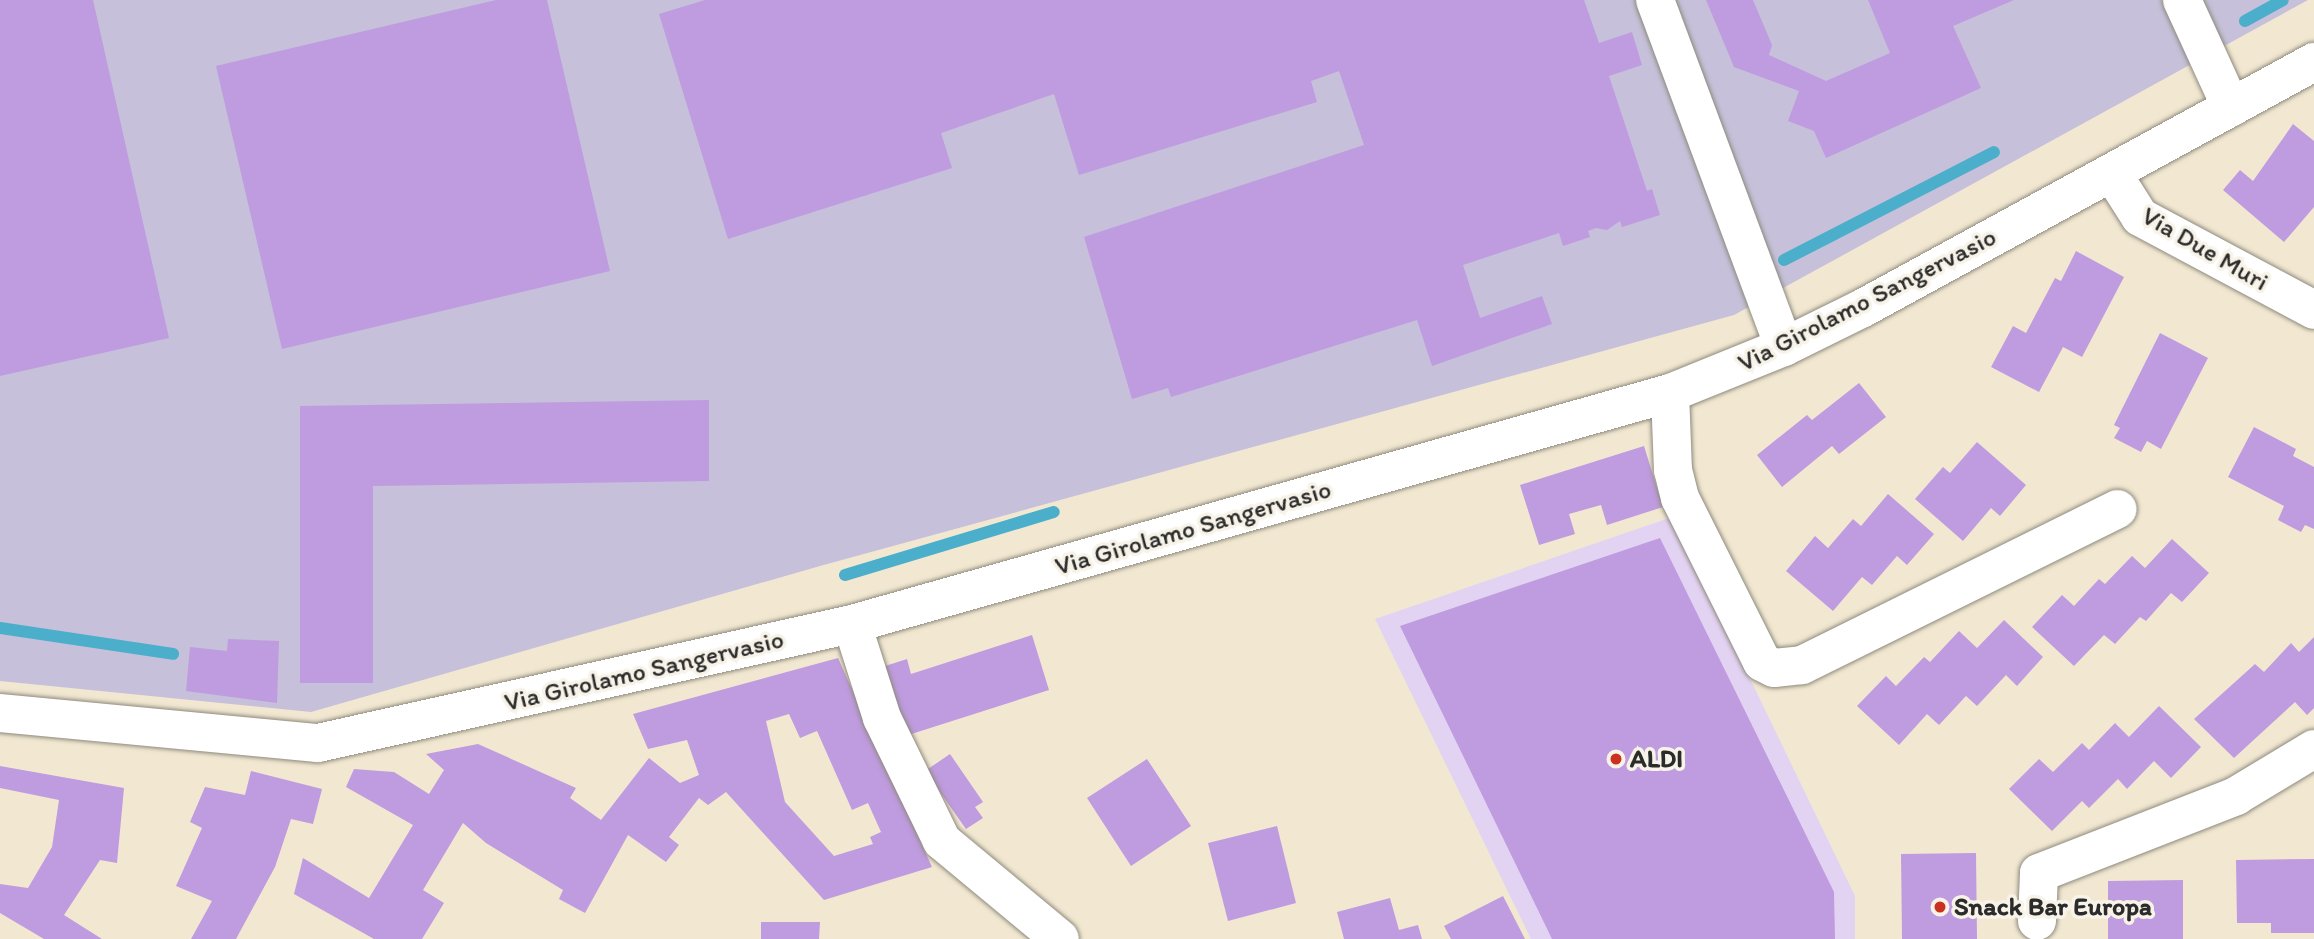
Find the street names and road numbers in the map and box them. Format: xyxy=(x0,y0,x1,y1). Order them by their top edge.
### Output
street label: Via Due Muri xyxy=(2136,200,2274,298)
street label: Via Girolamo Sangervasio xyxy=(1732,221,2002,379)
street label: Via Girolamo Sangervasio xyxy=(1051,474,1335,582)
street label: Via Girolamo Sangervasio xyxy=(501,624,787,718)

